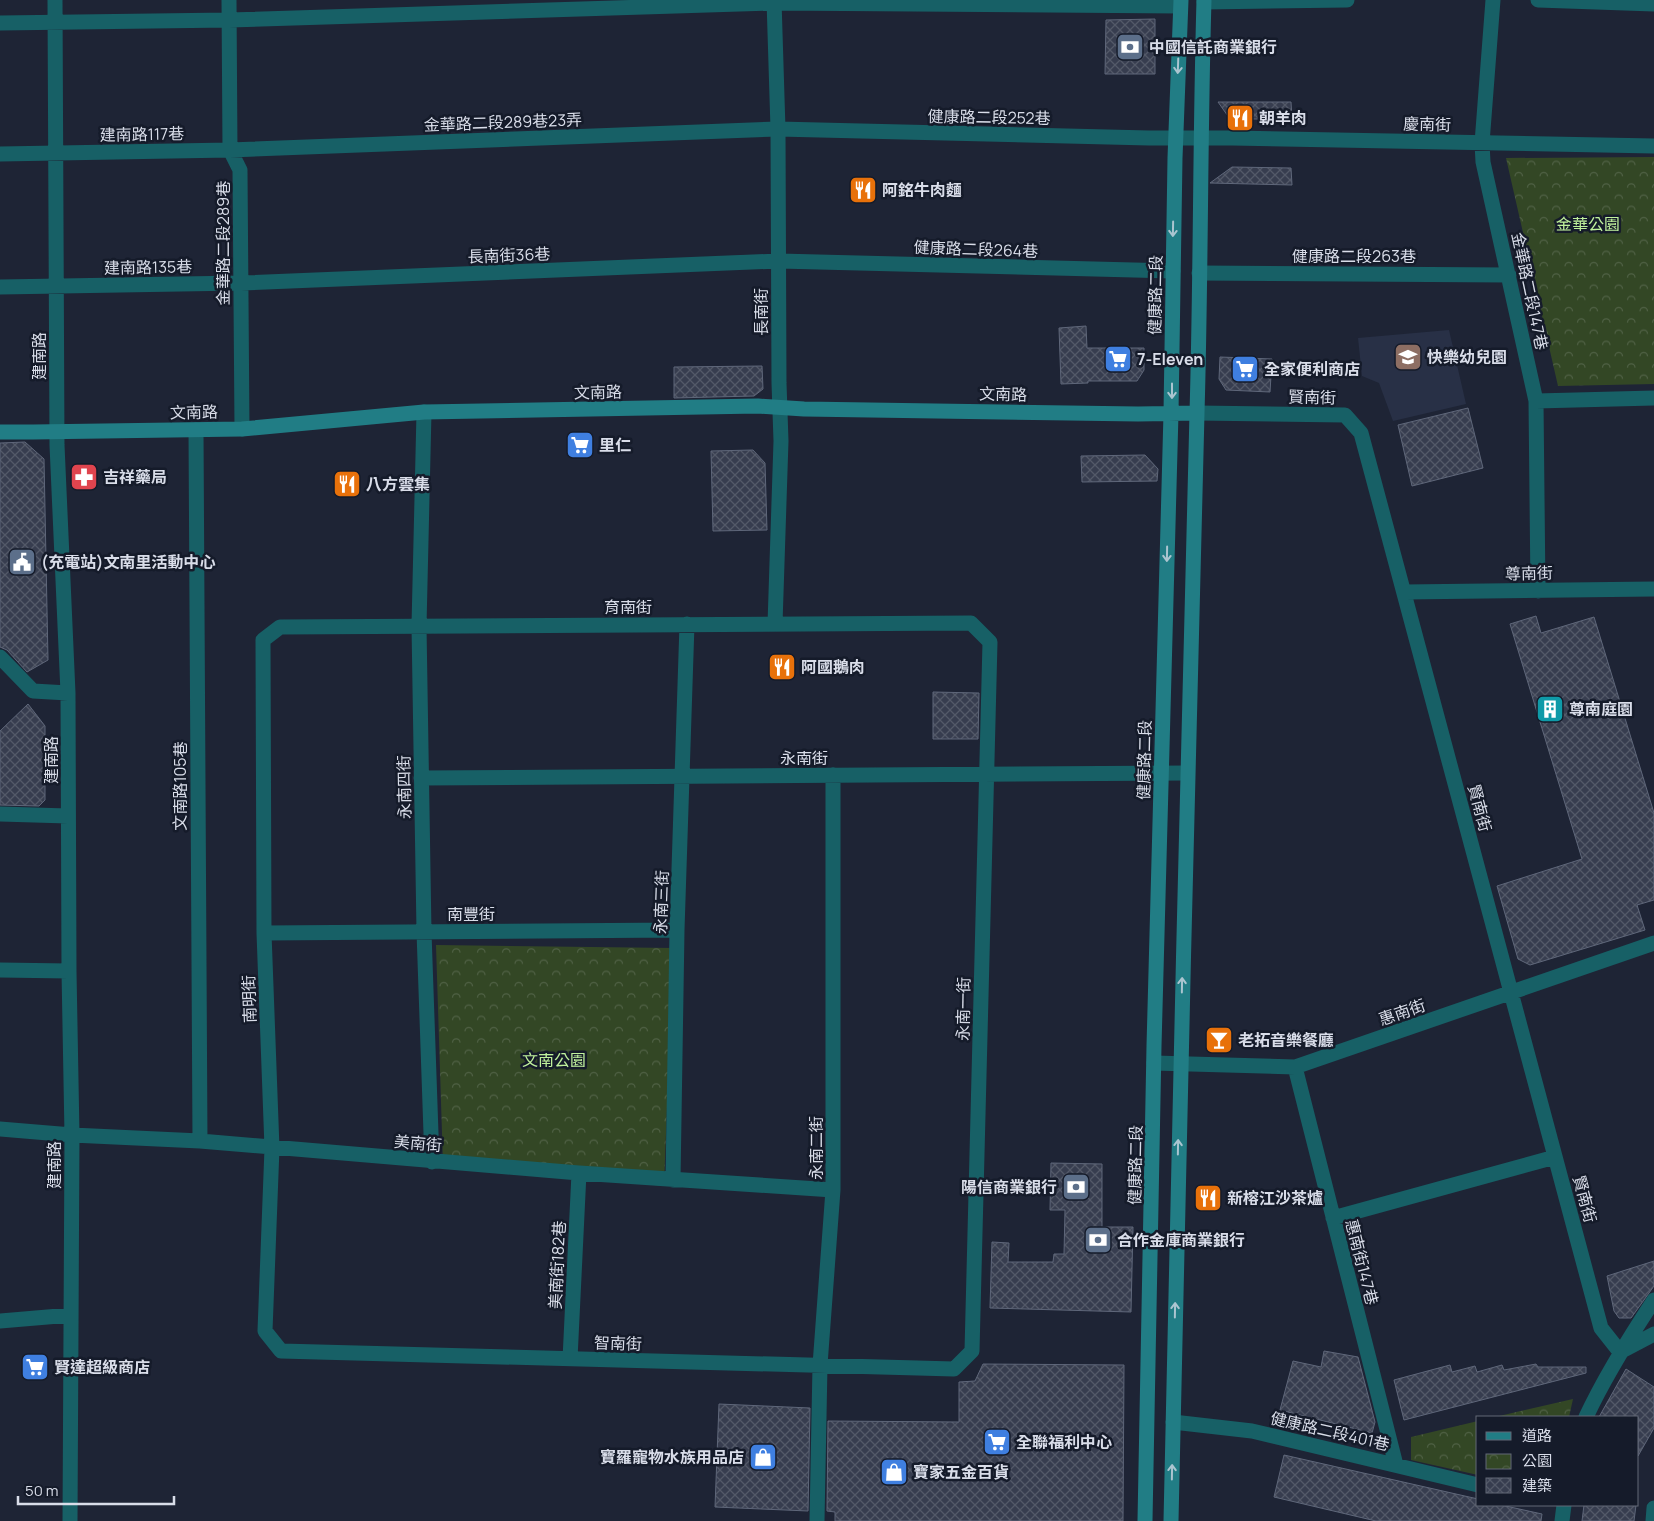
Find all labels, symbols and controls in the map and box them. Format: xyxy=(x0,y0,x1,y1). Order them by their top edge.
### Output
bank icon: 中國信託商業銀行 xyxy=(1115,32,1145,62)
place label: 中國信託商業銀行 xyxy=(1149,36,1277,58)
one-way arrow xyxy=(1174,58,1183,74)
restaurant icon: 朝羊肉 xyxy=(1225,103,1255,133)
street label: 健康路二段252巷 xyxy=(927,105,1051,129)
place label: 朝羊肉 xyxy=(1259,107,1307,129)
street label: 金華路二段289巷23弄 xyxy=(424,108,582,136)
street label: 慶南街 xyxy=(1403,113,1451,135)
street label: 建南路117巷 xyxy=(100,122,184,146)
restaurant icon: 阿銘牛肉麵 xyxy=(848,175,878,205)
place label: 阿銘牛肉麵 xyxy=(882,179,962,201)
street label: 金華路二段289巷 xyxy=(212,181,234,305)
park label: 金華公園 xyxy=(1556,213,1620,235)
one-way arrow xyxy=(1169,220,1178,236)
street label: 金華路二段147巷 xyxy=(1507,230,1553,352)
street label: 健康路二段264巷 xyxy=(913,236,1039,262)
street label: 長南街36巷 xyxy=(467,243,551,267)
street label: 健康路二段263巷 xyxy=(1292,245,1416,267)
street label: 建南路135巷 xyxy=(104,255,192,279)
street label: 健康路二段 xyxy=(1143,255,1167,335)
street label: 長南街 xyxy=(750,288,772,336)
street label: 建南路 xyxy=(28,332,50,380)
school or university icon: 快樂幼兒園 xyxy=(1393,342,1423,372)
supermarket icon: 7-Eleven xyxy=(1103,344,1133,374)
place label: 快樂幼兒園 xyxy=(1427,346,1507,368)
place label: 7-Eleven xyxy=(1137,348,1203,370)
supermarket icon: 全家便利商店 xyxy=(1230,354,1260,384)
place label: 全家便利商店 xyxy=(1264,358,1360,380)
street label: 文南路 xyxy=(574,381,622,403)
street label: 文南路 xyxy=(979,383,1027,405)
one-way arrow xyxy=(1167,383,1176,399)
street label: 賢南街 xyxy=(1288,386,1336,408)
street label: 文南路 xyxy=(170,401,218,423)
supermarket icon: 里仁 xyxy=(565,430,595,460)
place label: 里仁 xyxy=(599,434,631,456)
pharmacy icon: 吉祥藥局 xyxy=(69,462,99,492)
place label: 吉祥藥局 xyxy=(103,466,167,488)
restaurant icon: 八方雲集 xyxy=(332,469,362,499)
place label: 八方雲集 xyxy=(366,473,430,495)
one-way arrow xyxy=(1162,545,1172,561)
public building icon: (充電站)文南里活動中心 xyxy=(7,547,37,577)
place label: (充電站)文南里活動中心 xyxy=(41,551,216,573)
street label: 尊南街 xyxy=(1505,562,1553,584)
street label: 育南街 xyxy=(604,596,652,618)
restaurant icon: 阿國鵝肉 xyxy=(767,652,797,682)
place label: 阿國鵝肉 xyxy=(801,656,865,678)
building icon: 尊南庭園 xyxy=(1535,694,1565,724)
place label: 尊南庭園 xyxy=(1569,698,1633,720)
street label: 健康路二段 xyxy=(1132,720,1156,800)
street label: 建南路 xyxy=(40,736,62,784)
street label: 文南路105巷 xyxy=(169,741,191,831)
street label: 永南街 xyxy=(780,747,828,769)
street label: 永南四街 xyxy=(392,755,416,819)
street label: 賢南街 xyxy=(1463,782,1497,834)
street label: 永南三街 xyxy=(649,870,673,934)
street label: 南豐街 xyxy=(447,903,495,925)
street label: 南明街 xyxy=(237,975,261,1023)
street label: 永南一街 xyxy=(951,977,975,1041)
one-way arrow xyxy=(1177,977,1187,994)
street label: 惠南街 xyxy=(1376,994,1428,1030)
bar icon: 老拓音樂餐廳 xyxy=(1204,1025,1234,1055)
place label: 老拓音樂餐廳 xyxy=(1238,1029,1334,1051)
park label: 文南公園 xyxy=(522,1049,586,1071)
street label: 永南二街 xyxy=(805,1116,827,1180)
street label: 健康路二段 xyxy=(1123,1125,1147,1205)
street label: 美南街 xyxy=(393,1130,443,1156)
one-way arrow xyxy=(1173,1140,1183,1156)
street label: 建南路 xyxy=(43,1141,65,1189)
bank icon: 陽信商業銀行 xyxy=(1061,1172,1091,1202)
street label: 賢南街 xyxy=(1568,1173,1602,1225)
place label: 陽信商業銀行 xyxy=(961,1176,1057,1198)
restaurant icon: 新榕江沙茶爐 xyxy=(1193,1183,1223,1213)
place label: 新榕江沙茶爐 xyxy=(1227,1187,1323,1209)
street label: 惠南街147巷 xyxy=(1341,1217,1383,1307)
street label: 美南街182巷 xyxy=(544,1220,570,1310)
bank icon: 合作金庫商業銀行 xyxy=(1083,1225,1113,1255)
place label: 合作金庫商業銀行 xyxy=(1117,1229,1245,1251)
one-way arrow xyxy=(1170,1302,1180,1318)
street label: 智南街 xyxy=(594,1331,642,1355)
supermarket icon: 賢達超級商店 xyxy=(20,1352,50,1382)
place label: 賢達超級商店 xyxy=(54,1356,150,1378)
street label: 健康路二段401巷 xyxy=(1268,1407,1392,1455)
legend xyxy=(1476,1416,1639,1506)
text: 道路 xyxy=(1522,1425,1552,1446)
supermarket icon: 全聯福利中心 xyxy=(982,1427,1012,1457)
place label: 全聯福利中心 xyxy=(1016,1431,1112,1453)
shop icon: 寶羅寵物水族用品店 xyxy=(748,1442,778,1472)
place label: 寶羅寵物水族用品店 xyxy=(600,1446,744,1468)
text: 公園 xyxy=(1522,1450,1552,1471)
shop icon: 寶家五金百貨 xyxy=(879,1457,909,1487)
place label: 寶家五金百貨 xyxy=(913,1461,1009,1483)
one-way arrow xyxy=(1167,1465,1176,1481)
scale bar xyxy=(18,1474,174,1506)
text: 建築 xyxy=(1522,1475,1552,1496)
text: 50 m xyxy=(25,1480,59,1501)

